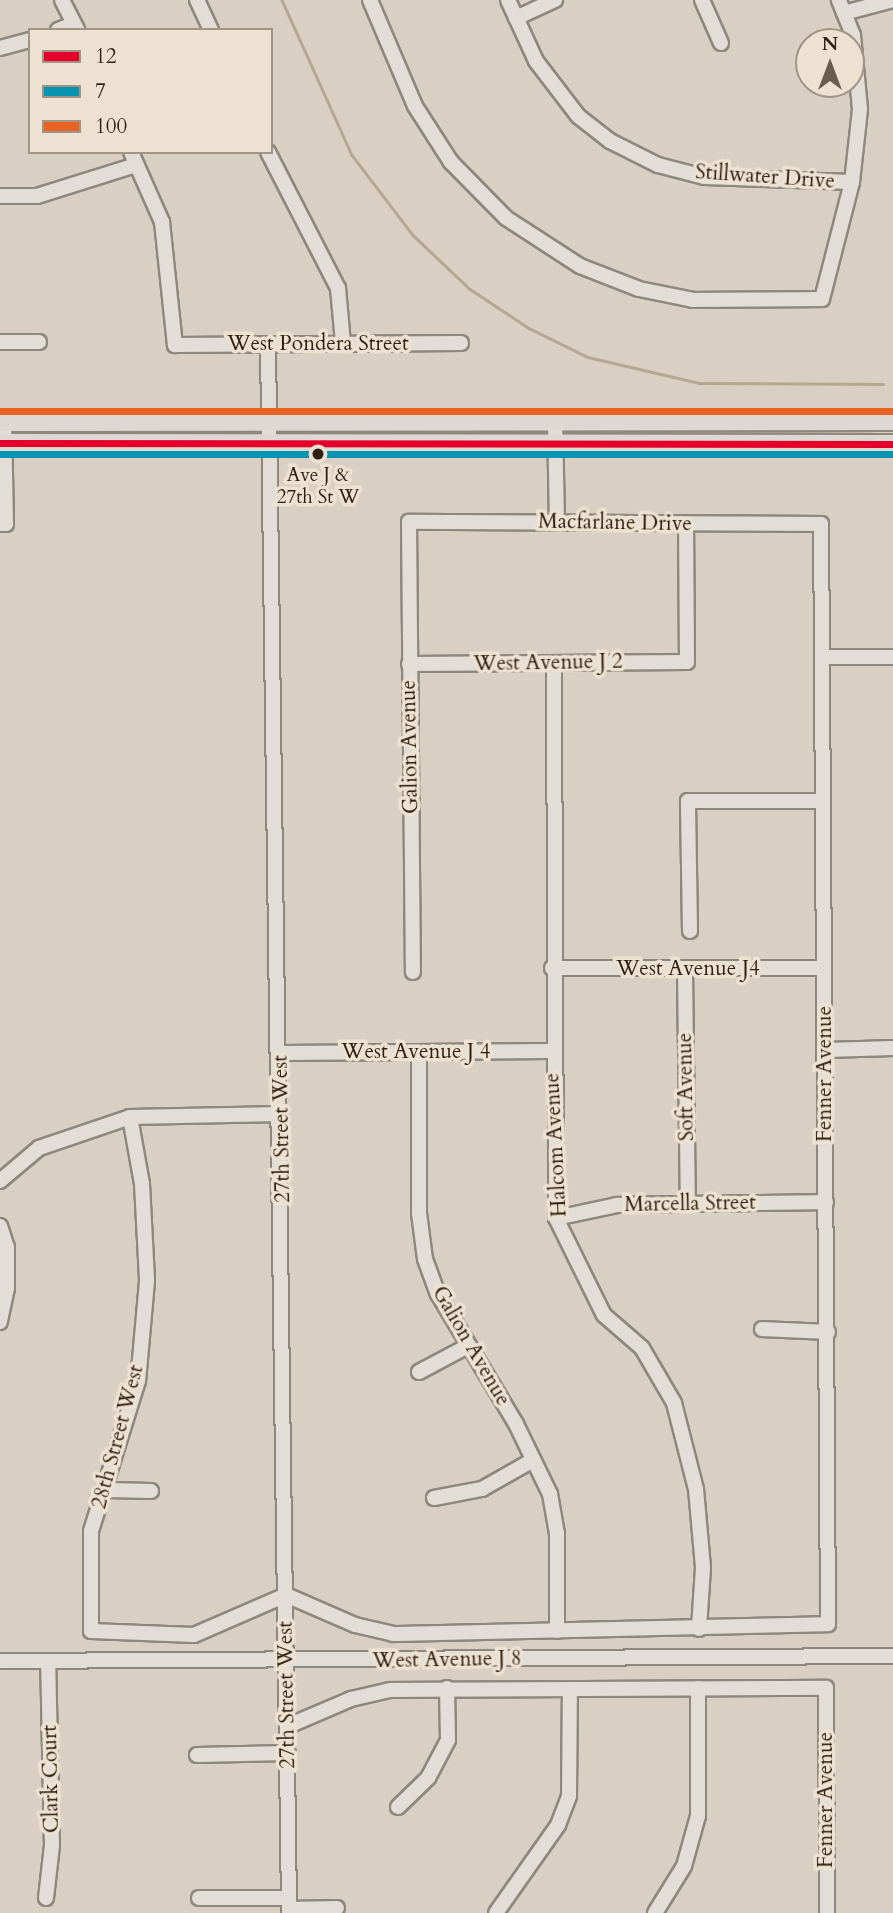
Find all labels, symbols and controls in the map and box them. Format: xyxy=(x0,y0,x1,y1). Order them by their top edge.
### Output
legend xyxy=(28,28,273,154)
north arrow xyxy=(795,28,865,98)
text: N xyxy=(822,31,838,57)
text: 12 xyxy=(95,42,117,71)
text: 7 xyxy=(95,77,106,106)
text: 100 xyxy=(95,112,127,141)
street label: Stillwater Drive xyxy=(694,160,836,194)
street label: West Pondera Street xyxy=(227,331,409,357)
marker: Ave J & 27th St W xyxy=(311,447,325,461)
place label: Ave J & 27th St W xyxy=(277,465,359,509)
street label: Macfarlane Drive xyxy=(538,509,692,537)
street label: West Avenue J 2 xyxy=(473,649,623,677)
street label: Galion Avenue xyxy=(396,680,424,814)
street label: West Avenue J4 xyxy=(616,956,760,982)
street label: Fenner Avenue xyxy=(812,1006,838,1142)
street label: Soft Avenue xyxy=(672,1032,700,1142)
street label: West Avenue J 4 xyxy=(341,1039,491,1065)
street label: 27th Street West xyxy=(268,1055,296,1203)
street label: Halcom Avenue xyxy=(540,1072,572,1218)
street label: Marcella Street xyxy=(624,1190,756,1218)
street label: Galion Avenue xyxy=(427,1282,515,1410)
street label: 28th Street West xyxy=(87,1362,149,1512)
street label: 27th Street West xyxy=(273,1621,301,1769)
street label: West Avenue J 8 xyxy=(372,1646,522,1674)
street label: Clark Court xyxy=(37,1725,65,1833)
street label: Fenner Avenue xyxy=(813,1732,839,1868)

